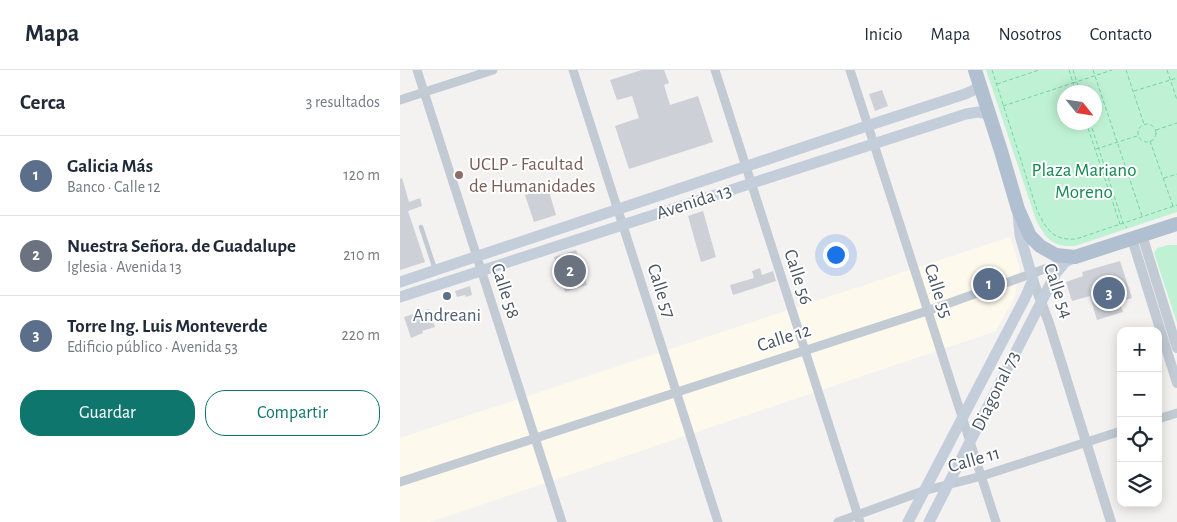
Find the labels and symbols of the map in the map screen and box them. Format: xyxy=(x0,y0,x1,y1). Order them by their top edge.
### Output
north arrow xyxy=(1057,85,1102,130)
place label: UCLP - Facultad de Humanidades xyxy=(469,155,595,196)
park label: Plaza Mariano Moreno xyxy=(1032,161,1136,202)
marker: UCLP - Facultad de Humanidades xyxy=(453,169,465,181)
street label: Avenida 13 xyxy=(654,181,734,223)
your location xyxy=(823,242,849,268)
street label: Calle 56 xyxy=(780,247,816,307)
pin: 2 xyxy=(554,252,586,290)
street label: Calle 58 xyxy=(487,261,523,321)
street label: Calle 54 xyxy=(1040,261,1076,321)
street label: Calle 57 xyxy=(643,262,679,321)
street label: Calle 55 xyxy=(920,262,956,321)
pin: 1 xyxy=(973,265,1005,303)
pin: 3 xyxy=(1093,274,1125,312)
marker: Andreani xyxy=(441,290,453,302)
place label: Andreani xyxy=(413,306,481,325)
street label: Calle 12 xyxy=(755,320,813,356)
street label: Diagonal 73 xyxy=(969,348,1023,434)
street label: Calle 11 xyxy=(946,444,1002,476)

